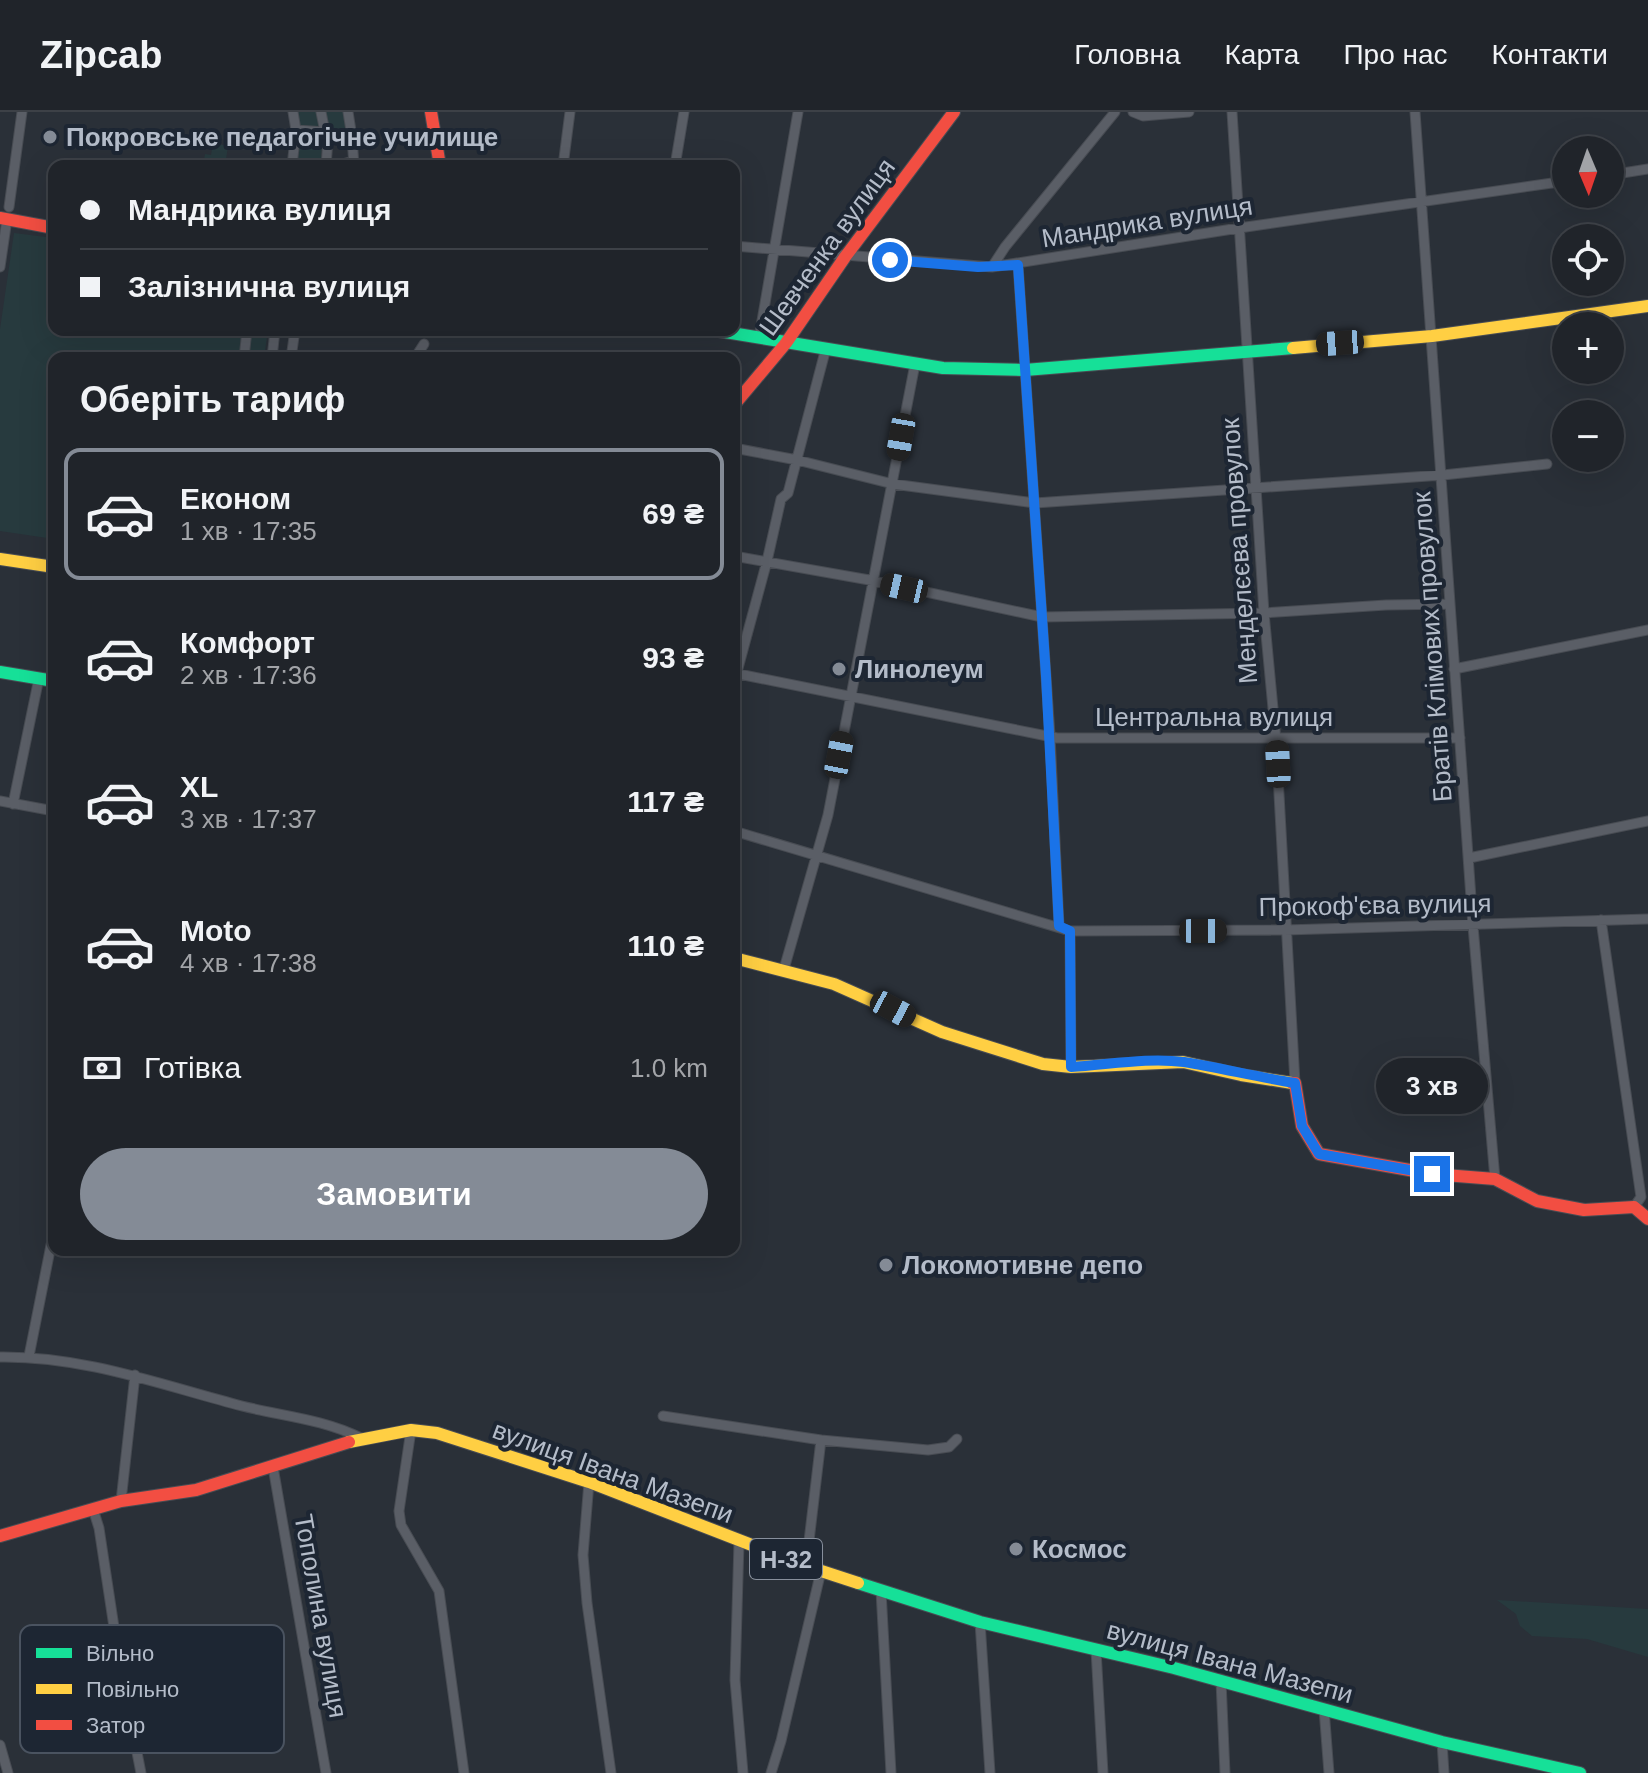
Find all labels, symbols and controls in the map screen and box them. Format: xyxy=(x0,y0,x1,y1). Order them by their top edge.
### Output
text: Zipcab xyxy=(40,34,162,76)
text: Головна xyxy=(1074,39,1181,70)
text: Карта xyxy=(1225,39,1299,70)
text: Про нас xyxy=(1343,39,1448,70)
text: Контакти xyxy=(1492,39,1608,70)
place label: Покровське педагогічне училище xyxy=(66,122,498,152)
marker: Покровське педагогічне училище xyxy=(41,128,59,146)
north arrow xyxy=(1552,136,1624,208)
map controls xyxy=(1552,136,1624,472)
street label: Шевченка вулиця xyxy=(753,153,901,341)
street label: Мандрика вулиця xyxy=(1040,191,1254,253)
text: Мандрика вулиця xyxy=(128,193,391,226)
button: locate xyxy=(1552,224,1624,296)
route start xyxy=(872,242,908,278)
text: Залізнична вулиця xyxy=(128,270,410,303)
button: + xyxy=(1552,312,1624,384)
car xyxy=(1315,329,1365,357)
text: Оберіть тариф xyxy=(80,379,345,420)
button: − xyxy=(1552,400,1624,472)
car xyxy=(885,411,917,463)
street label: Менделєєва провулок xyxy=(1215,416,1263,685)
icon: car xyxy=(84,478,156,550)
text: Економ xyxy=(180,482,291,515)
street label: Братів Клімових провулок xyxy=(1406,490,1458,803)
text: 69 ₴ xyxy=(642,497,704,530)
text: 1 хв · 17:35 xyxy=(180,516,317,546)
car xyxy=(878,571,930,605)
icon: car xyxy=(84,622,156,694)
text: Комфорт xyxy=(180,626,315,659)
text: 93 ₴ xyxy=(642,641,704,674)
place label: Линолеум xyxy=(855,654,984,684)
text: 2 хв · 17:36 xyxy=(180,660,317,690)
marker: Линолеум xyxy=(830,660,848,678)
street label: Центральна вулиця xyxy=(1095,702,1333,732)
car xyxy=(823,729,855,781)
car xyxy=(1265,739,1291,789)
icon: car xyxy=(84,766,156,838)
text: XL xyxy=(180,770,218,803)
text: 117 ₴ xyxy=(627,785,704,818)
text: 3 хв · 17:37 xyxy=(180,804,317,834)
street label: Прокоф'єва вулиця xyxy=(1258,888,1492,922)
icon: car xyxy=(84,910,156,982)
text: Moto xyxy=(180,914,252,947)
car xyxy=(1179,919,1227,943)
text: 110 ₴ xyxy=(627,929,704,962)
text: 4 хв · 17:38 xyxy=(180,948,317,978)
car xyxy=(866,987,920,1031)
icon: cash xyxy=(80,1046,124,1090)
text: Готівка xyxy=(144,1051,241,1084)
text: 1.0 km xyxy=(630,1053,708,1083)
callout: 3 хв xyxy=(1376,1058,1488,1114)
text: 3 хв xyxy=(1406,1071,1458,1101)
button: Замовити xyxy=(80,1148,708,1240)
route end xyxy=(1414,1156,1450,1192)
place label: Локомотивне депо xyxy=(902,1250,1143,1280)
marker: Локомотивне депо xyxy=(877,1256,895,1274)
street label: вулиця Івана Мазепи xyxy=(489,1415,737,1529)
street label: Тополина вулиця xyxy=(288,1512,354,1720)
place label: Космос xyxy=(1032,1534,1127,1564)
road number: Н-32 xyxy=(750,1539,822,1579)
marker: Космос xyxy=(1007,1540,1025,1558)
street label: вулиця Івана Мазепи xyxy=(1104,1615,1356,1709)
legend xyxy=(20,1625,284,1753)
text: Вільно xyxy=(86,1641,154,1666)
text: Повільно xyxy=(86,1677,179,1702)
text: Затор xyxy=(86,1713,145,1738)

